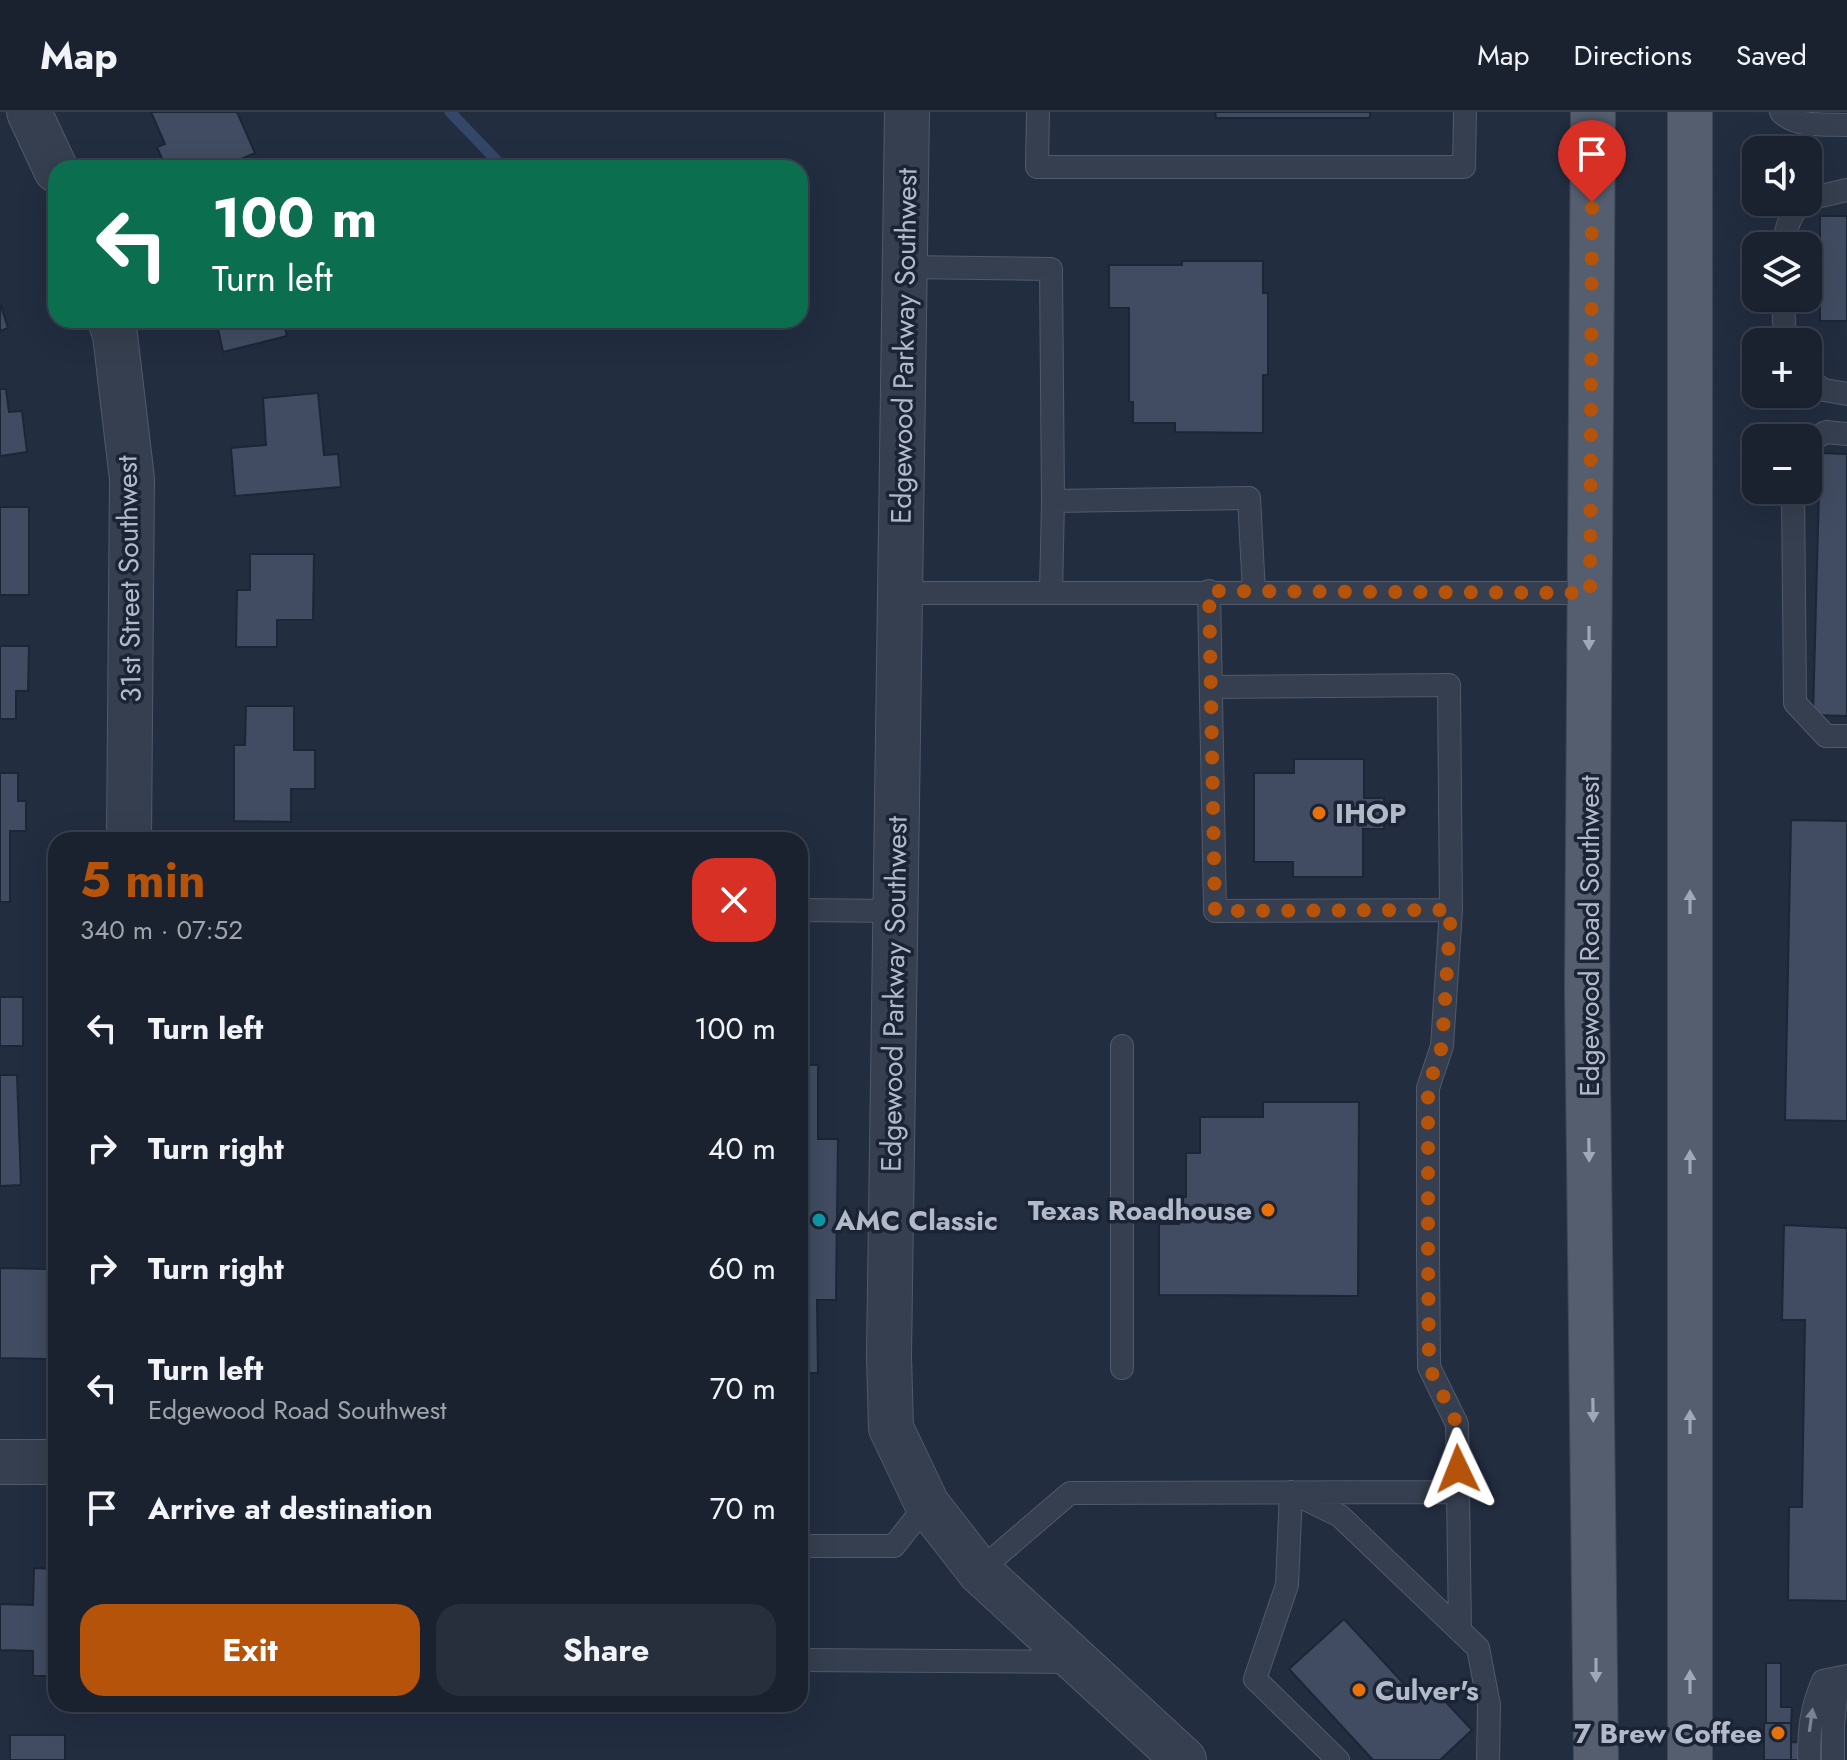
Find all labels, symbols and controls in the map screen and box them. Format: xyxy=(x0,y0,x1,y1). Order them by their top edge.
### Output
text: Map xyxy=(40,28,118,83)
text: Map xyxy=(1477,35,1529,76)
text: Directions xyxy=(1573,35,1692,76)
text: Saved xyxy=(1736,35,1807,76)
pin xyxy=(1558,120,1626,202)
icon: arrive xyxy=(1570,132,1614,176)
map controls xyxy=(1742,136,1822,504)
button: sound xyxy=(1742,136,1822,216)
street label: Edgewood Parkway Southwest xyxy=(880,167,928,524)
text: 100 m xyxy=(212,177,377,258)
icon: left xyxy=(80,192,184,296)
button: layers xyxy=(1742,232,1822,312)
text: Turn left xyxy=(212,252,333,304)
button: + xyxy=(1742,328,1822,408)
button: − xyxy=(1742,424,1822,504)
street label: 31st Street Southwest xyxy=(106,455,152,703)
one-way arrow xyxy=(1583,626,1595,651)
street label: Edgewood Road Southwest xyxy=(1569,775,1610,1097)
place label: IHOP xyxy=(1335,793,1406,834)
marker: IHOP xyxy=(1310,804,1328,822)
street label: Edgewood Parkway Southwest xyxy=(870,815,918,1172)
text: 5 min xyxy=(80,846,206,915)
button: close xyxy=(692,858,776,942)
one-way arrow xyxy=(1684,889,1696,914)
text: 340 m · 07:52 xyxy=(80,911,243,949)
icon: left xyxy=(80,1006,124,1050)
text: Turn left xyxy=(148,1007,263,1050)
text: 100 m xyxy=(694,1007,776,1050)
icon: right xyxy=(80,1126,124,1170)
text: Turn right xyxy=(148,1127,284,1170)
text: 40 m xyxy=(708,1127,776,1170)
one-way arrow xyxy=(1583,1138,1595,1163)
one-way arrow xyxy=(1684,1149,1696,1174)
place label: Texas Roadhouse xyxy=(1028,1190,1252,1231)
place label: AMC Classic xyxy=(834,1200,998,1241)
marker: Texas Roadhouse xyxy=(1259,1201,1277,1219)
marker: AMC Classic xyxy=(810,1211,828,1229)
icon: right xyxy=(80,1246,124,1290)
text: Turn right xyxy=(148,1247,284,1290)
text: 60 m xyxy=(708,1247,776,1290)
text: Turn left xyxy=(148,1348,263,1391)
icon: left xyxy=(80,1366,124,1410)
text: 70 m xyxy=(710,1367,776,1410)
text: Edgewood Road Southwest xyxy=(148,1391,446,1429)
one-way arrow xyxy=(1587,1398,1600,1423)
one-way arrow xyxy=(1684,1409,1696,1434)
position arrow xyxy=(1416,1427,1500,1511)
icon: arrive xyxy=(80,1486,124,1530)
text: Arrive at destination xyxy=(148,1487,433,1530)
text: 70 m xyxy=(710,1487,776,1530)
button: Exit xyxy=(80,1604,420,1696)
button: Share xyxy=(436,1604,776,1696)
one-way arrow xyxy=(1590,1658,1602,1683)
one-way arrow xyxy=(1684,1669,1696,1694)
place label: Culver's xyxy=(1375,1670,1479,1711)
marker: Culver's xyxy=(1350,1681,1368,1699)
one-way arrow xyxy=(1805,1707,1818,1732)
place label: 7 Brew Coffee xyxy=(1574,1713,1762,1754)
marker: 7 Brew Coffee xyxy=(1769,1724,1787,1742)

